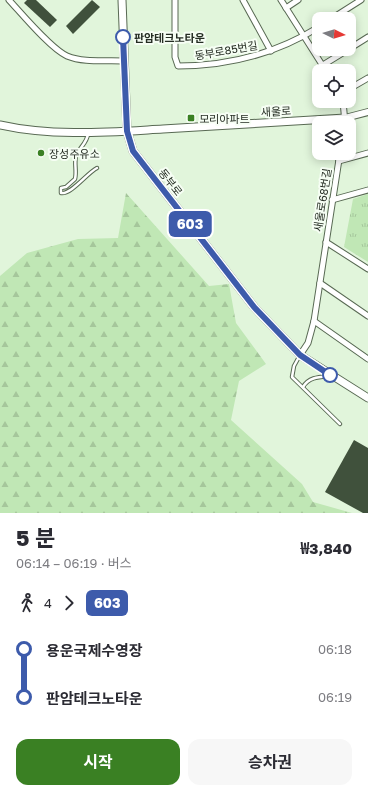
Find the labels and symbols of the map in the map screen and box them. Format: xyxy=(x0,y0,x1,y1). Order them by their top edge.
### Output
north arrow xyxy=(312,12,356,56)
marker: 판암테크노타운 xyxy=(115,29,131,45)
place label: 판암테크노타운 xyxy=(134,31,205,44)
street label: 동부로85번길 xyxy=(194,38,258,62)
street label: 새울로 xyxy=(260,104,292,118)
place label: 모리아파트 xyxy=(199,112,250,125)
marker: 모리아파트 xyxy=(186,113,196,123)
place label: 장성주유소 xyxy=(49,147,100,160)
marker: 장성주유소 xyxy=(36,148,46,158)
street label: 동부로 xyxy=(157,166,185,198)
street label: 새울로68번길 xyxy=(311,167,333,233)
line badge: 603 xyxy=(167,211,213,237)
unlabelled marker xyxy=(322,367,338,383)

